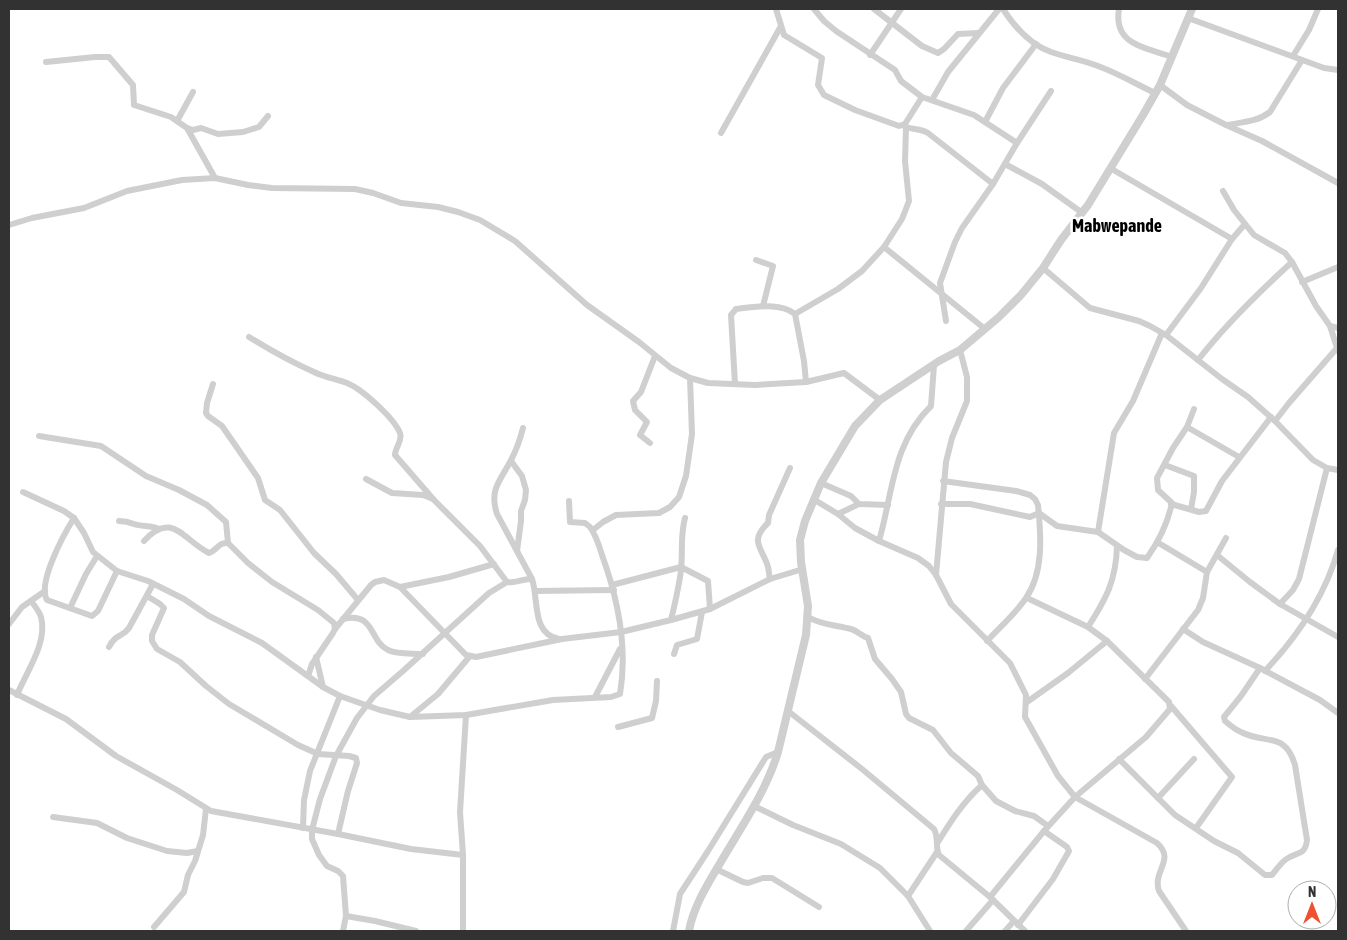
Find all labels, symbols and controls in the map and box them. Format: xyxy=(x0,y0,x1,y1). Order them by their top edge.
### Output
district label: Mabwepande xyxy=(1072,215,1162,236)
north arrow xyxy=(1287,880,1337,930)
text: N xyxy=(1308,884,1316,900)

